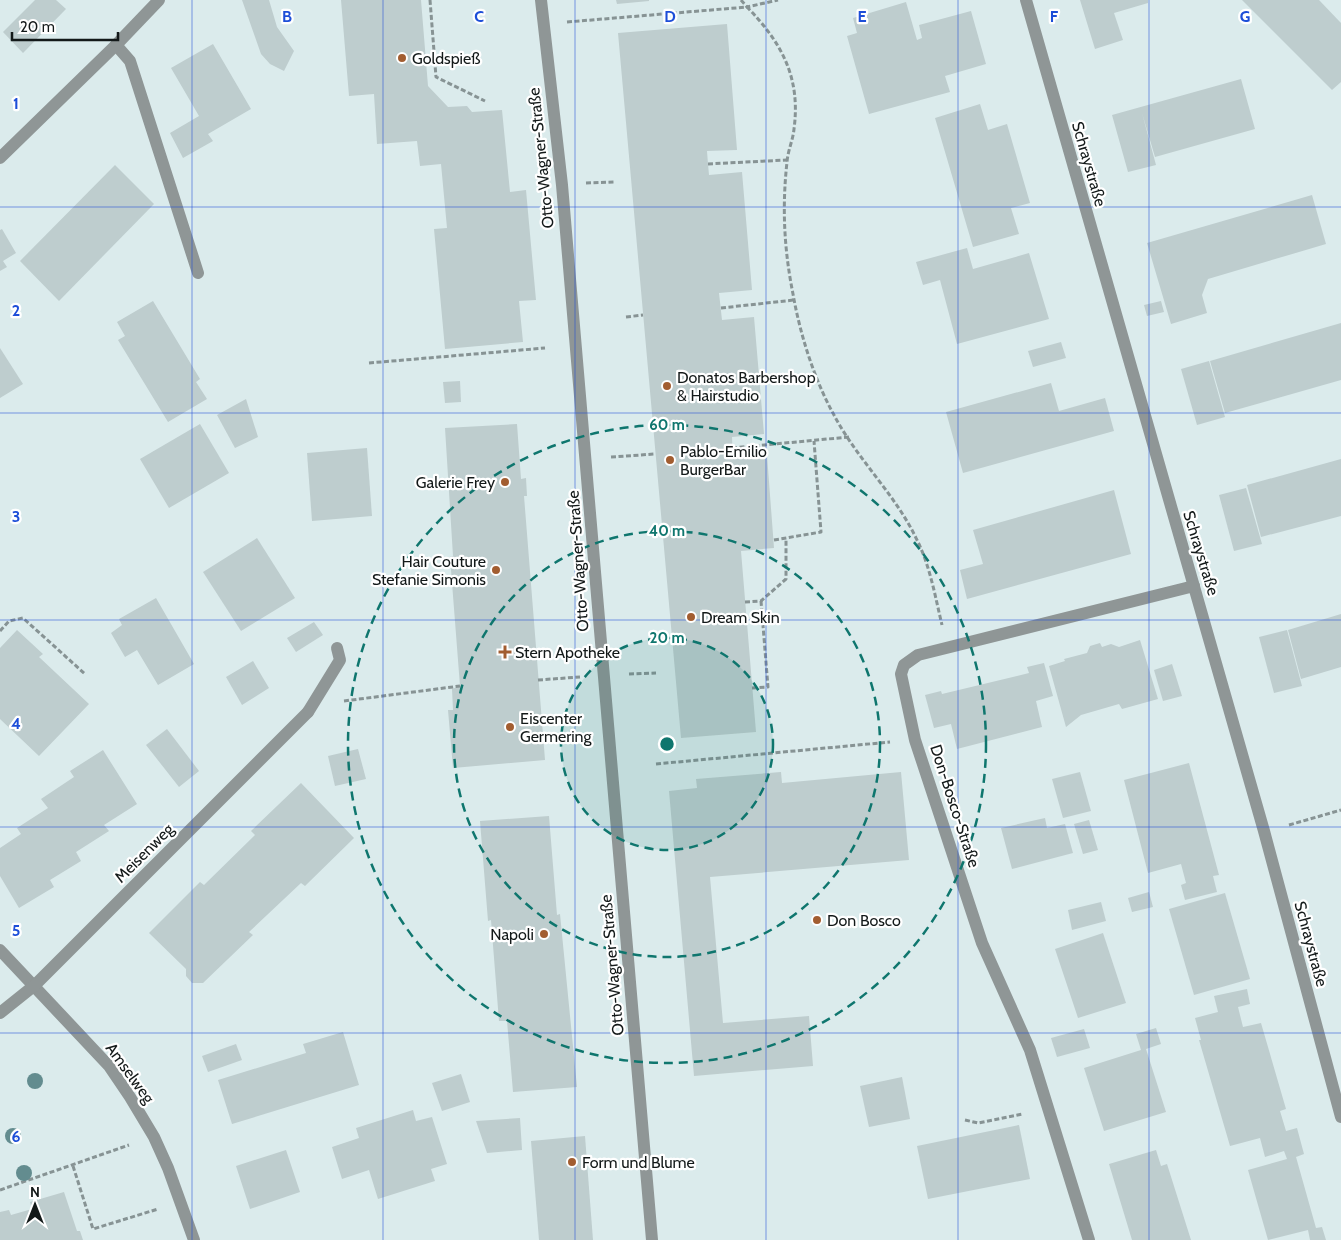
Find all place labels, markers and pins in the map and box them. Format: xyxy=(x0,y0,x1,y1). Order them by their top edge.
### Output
place label: Goldspieß xyxy=(412,49,480,68)
marker: Goldspieß xyxy=(396,52,408,64)
place label: Donatos Barbershop & Hairstudio xyxy=(677,368,816,405)
marker: Donatos Barbershop & Hairstudio xyxy=(661,380,673,392)
place label: Pablo-Emilio BurgerBar xyxy=(680,442,767,479)
marker: Pablo-Emilio BurgerBar xyxy=(664,454,676,466)
place label: Galerie Frey xyxy=(416,473,495,492)
marker: Galerie Frey xyxy=(499,476,511,488)
place label: Hair Couture Stefanie Simonis xyxy=(372,552,486,589)
marker: Hair Couture Stefanie Simonis xyxy=(490,564,502,576)
place label: Dream Skin xyxy=(701,608,780,627)
marker: Dream Skin xyxy=(685,611,697,623)
place label: Stern Apotheke xyxy=(515,643,620,662)
marker: Stern Apotheke xyxy=(499,646,511,658)
place label: Eiscenter Germering xyxy=(520,709,593,746)
marker: Eiscenter Germering xyxy=(504,721,516,733)
centre of rings xyxy=(658,735,676,753)
place label: Don Bosco xyxy=(827,911,901,930)
marker: Don Bosco xyxy=(811,914,823,926)
place label: Napoli xyxy=(490,925,534,944)
marker: Napoli xyxy=(538,928,550,940)
place label: Form und Blume xyxy=(582,1153,695,1172)
marker: Form und Blume xyxy=(566,1156,578,1168)

